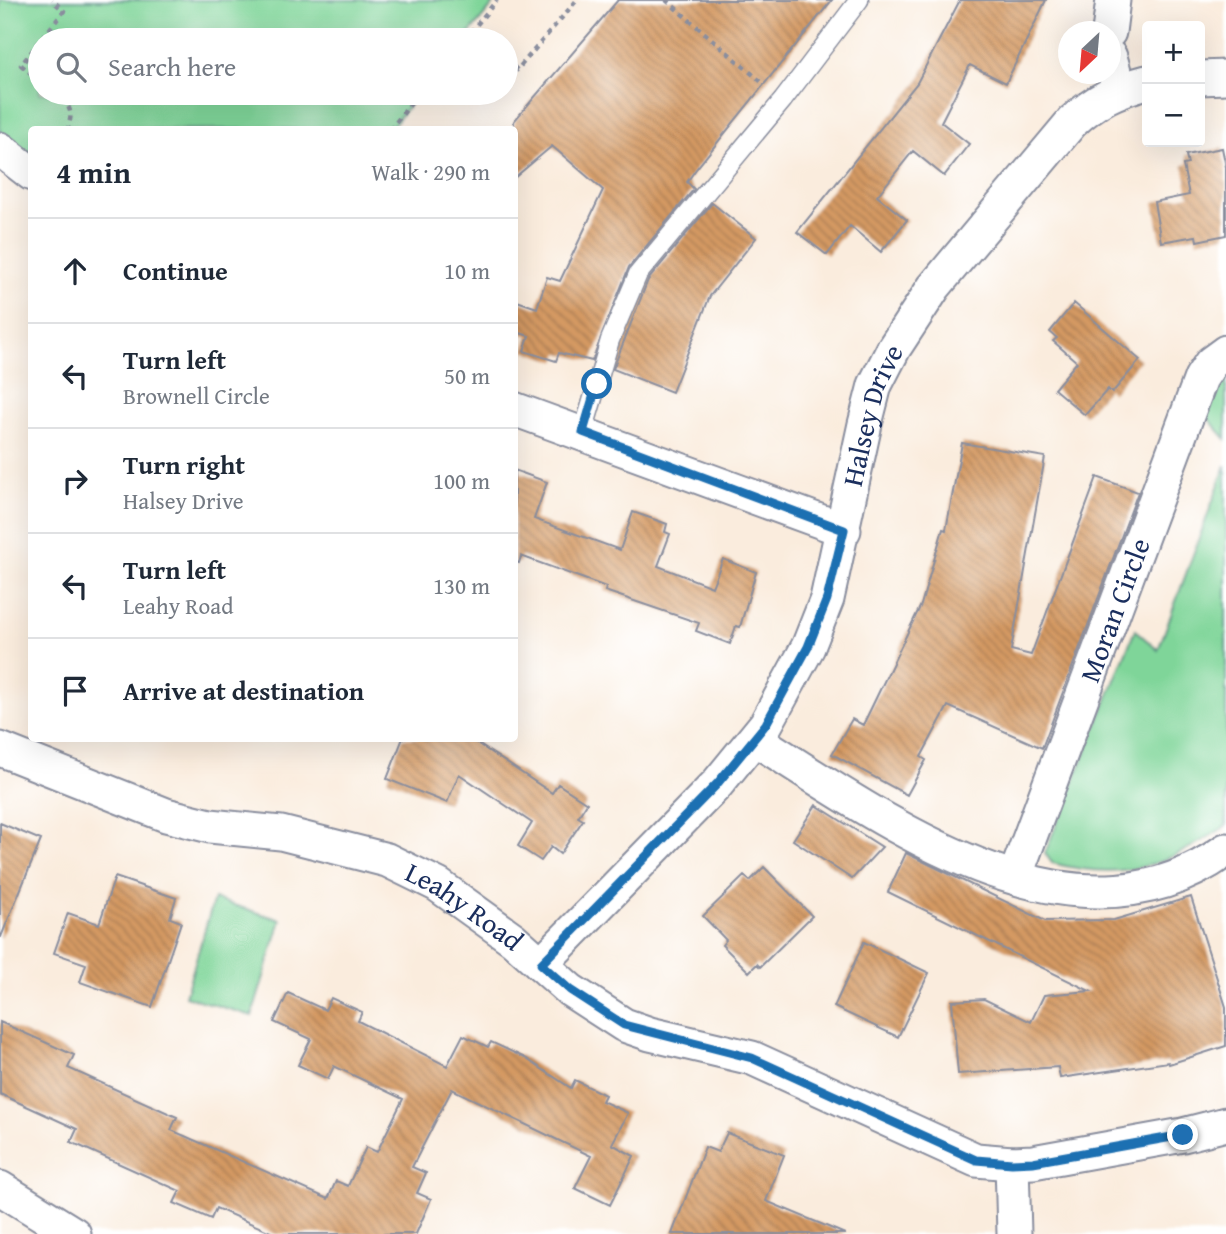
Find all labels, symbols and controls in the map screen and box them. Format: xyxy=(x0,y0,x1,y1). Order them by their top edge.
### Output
north arrow xyxy=(1058,21,1121,84)
map controls xyxy=(1142,21,1205,147)
button: + xyxy=(1142,21,1205,84)
search box xyxy=(28,28,518,105)
text: Search here xyxy=(108,47,236,86)
icon: search xyxy=(52,48,90,86)
button: − xyxy=(1142,84,1205,147)
text: 4 min xyxy=(56,150,131,194)
text: Walk · 290 m xyxy=(371,155,490,188)
text: Continue xyxy=(123,251,228,290)
icon: ahead xyxy=(56,252,94,290)
text: 10 m xyxy=(444,254,490,287)
street label: Halsey Drive xyxy=(831,337,913,490)
text: Turn left xyxy=(123,340,226,379)
icon: left xyxy=(56,357,94,395)
text: 50 m xyxy=(444,359,490,392)
route start xyxy=(581,368,612,399)
text: Brownell Circle xyxy=(123,379,270,412)
text: Turn right xyxy=(123,445,245,484)
icon: right xyxy=(56,462,94,500)
text: 100 m xyxy=(433,464,490,497)
text: Halsey Drive xyxy=(123,484,244,517)
street label: Moran Circle xyxy=(1069,532,1160,688)
text: Turn left xyxy=(123,550,226,589)
icon: left xyxy=(56,567,94,605)
text: 130 m xyxy=(433,569,490,602)
text: Leahy Road xyxy=(123,589,233,622)
text: Arrive at destination xyxy=(123,671,364,710)
icon: arrive xyxy=(56,672,94,710)
street label: Leahy Road xyxy=(399,851,533,959)
route end xyxy=(1167,1119,1198,1150)

